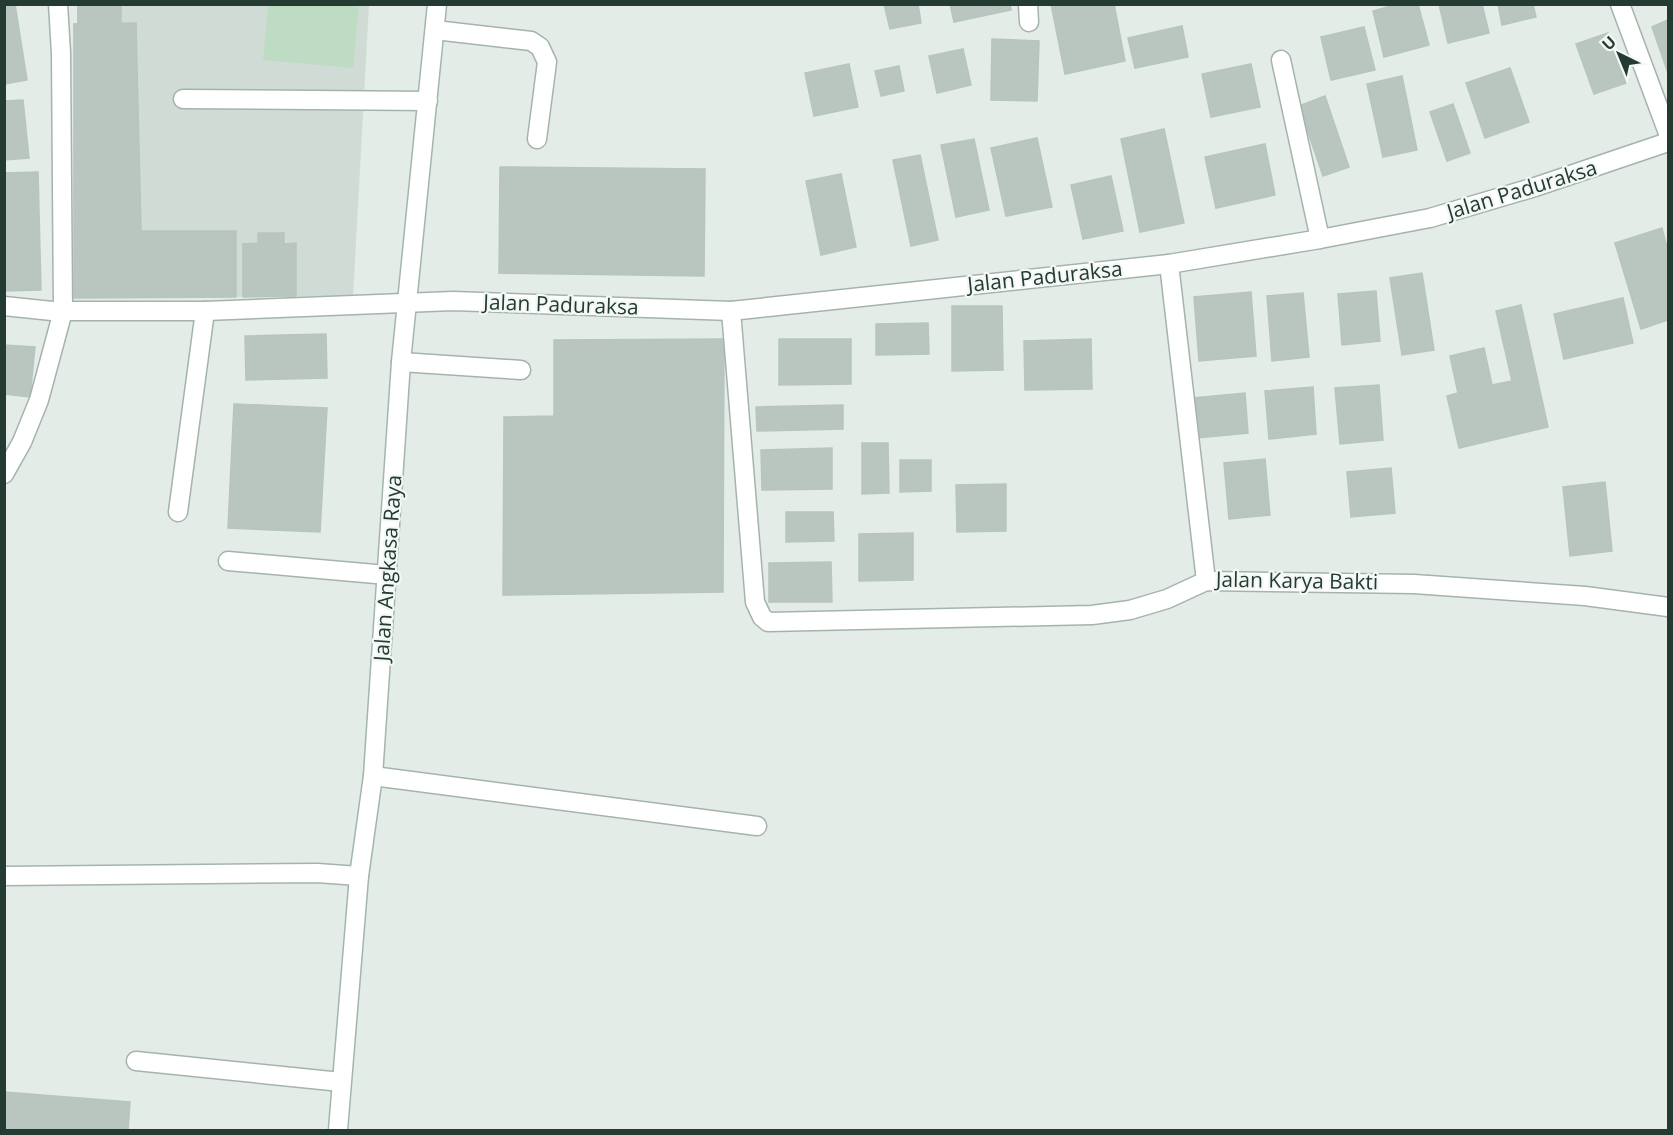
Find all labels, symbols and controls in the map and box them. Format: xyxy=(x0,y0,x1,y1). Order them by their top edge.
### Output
north arrow xyxy=(1589,24,1649,84)
text: U xyxy=(1597,31,1621,55)
street label: Jalan Paduraksa xyxy=(1441,153,1600,226)
street label: Jalan Paduraksa xyxy=(964,254,1124,298)
street label: Jalan Paduraksa xyxy=(481,287,639,321)
street label: Jalan Angkasa Raya xyxy=(366,474,407,664)
street label: Jalan Karya Bakti xyxy=(1214,565,1378,595)

